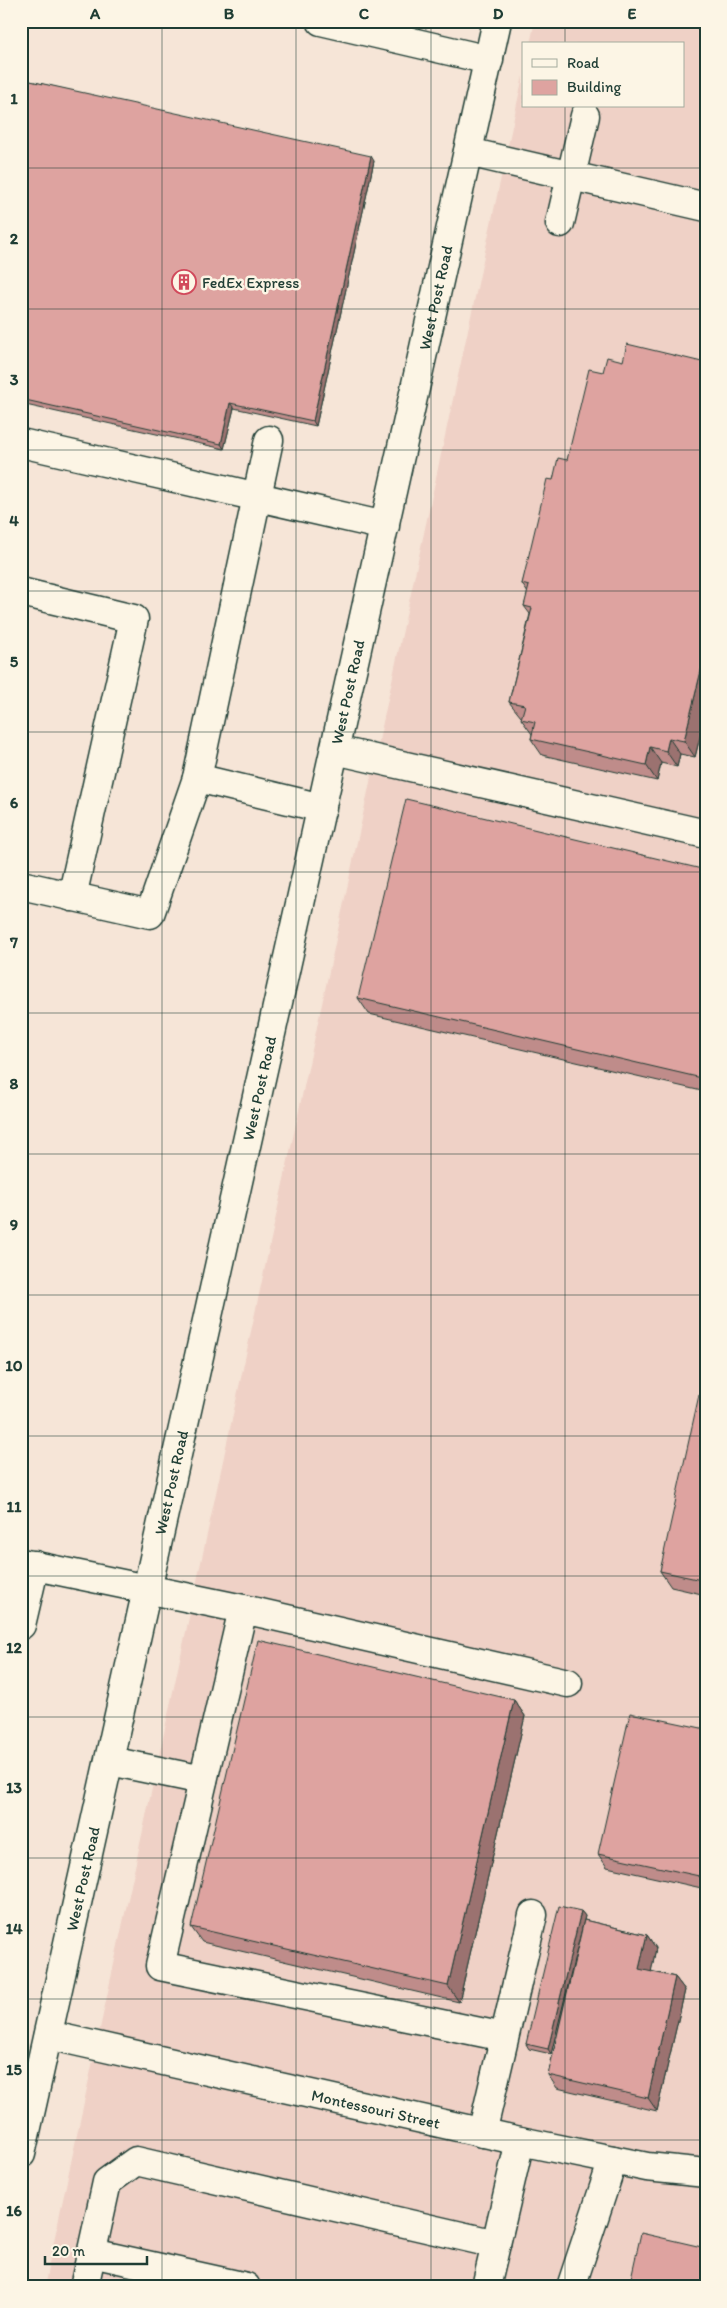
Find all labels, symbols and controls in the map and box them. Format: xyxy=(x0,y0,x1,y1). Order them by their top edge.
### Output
text: A xyxy=(89,4,101,23)
text: B xyxy=(224,4,235,23)
text: C xyxy=(359,4,370,23)
text: D xyxy=(493,4,504,23)
text: E xyxy=(628,4,637,23)
legend xyxy=(522,42,684,108)
text: Road xyxy=(567,54,600,72)
text: Building xyxy=(567,78,621,96)
text: 1 xyxy=(10,89,18,108)
text: 2 xyxy=(10,229,19,248)
street label: West Post Road xyxy=(414,243,456,352)
building icon: FedEx Express xyxy=(171,269,197,295)
place label: FedEx Express xyxy=(202,273,299,292)
text: 3 xyxy=(10,370,19,389)
text: 4 xyxy=(9,511,19,530)
street label: West Post Road xyxy=(326,637,368,746)
text: 5 xyxy=(10,652,19,671)
text: 6 xyxy=(10,793,19,812)
text: 7 xyxy=(9,933,18,952)
street label: West Post Road xyxy=(238,1034,280,1142)
text: 8 xyxy=(10,1074,19,1093)
text: 9 xyxy=(10,1215,18,1234)
text: 10 xyxy=(5,1356,23,1375)
street label: West Post Road xyxy=(150,1428,192,1537)
text: 11 xyxy=(7,1497,22,1516)
text: 12 xyxy=(6,1638,23,1657)
text: 13 xyxy=(6,1778,22,1797)
street label: West Post Road xyxy=(62,1824,103,1933)
text: 14 xyxy=(5,1919,23,1938)
text: 15 xyxy=(6,2060,23,2079)
street label: Montessouri Street xyxy=(310,2085,442,2132)
text: 16 xyxy=(6,2201,22,2220)
scale bar xyxy=(45,2233,148,2265)
text: 20 m xyxy=(52,2242,86,2260)

